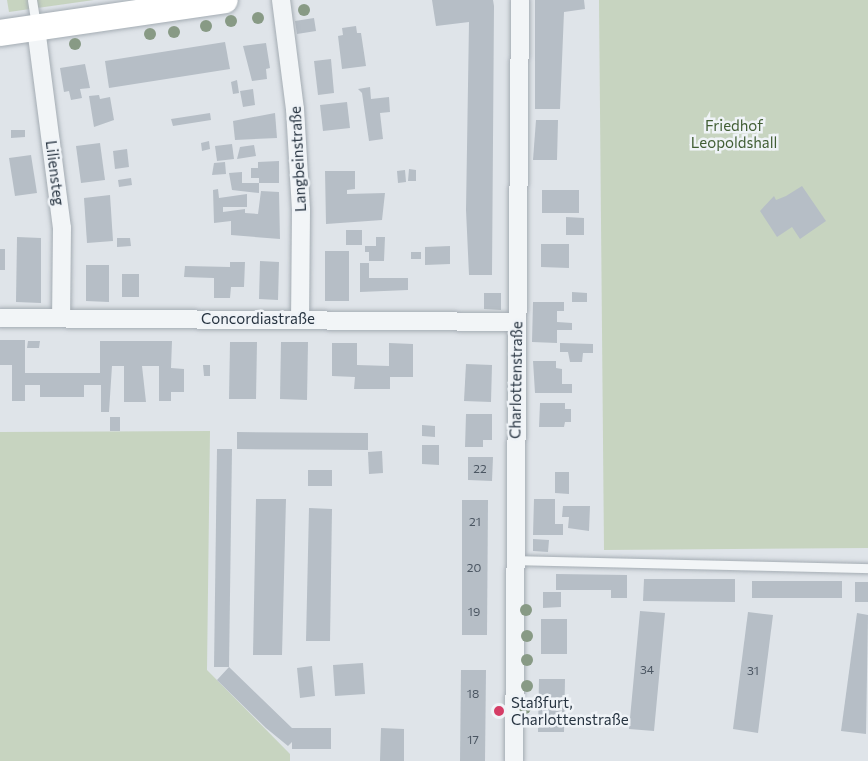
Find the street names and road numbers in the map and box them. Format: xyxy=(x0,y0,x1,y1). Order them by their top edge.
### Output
street label: Langbeinstraße xyxy=(286,106,310,212)
street label: Liliensteg xyxy=(42,139,68,207)
street label: Concordiastraße xyxy=(201,310,315,328)
street label: Charlottenstraße xyxy=(506,321,526,439)

